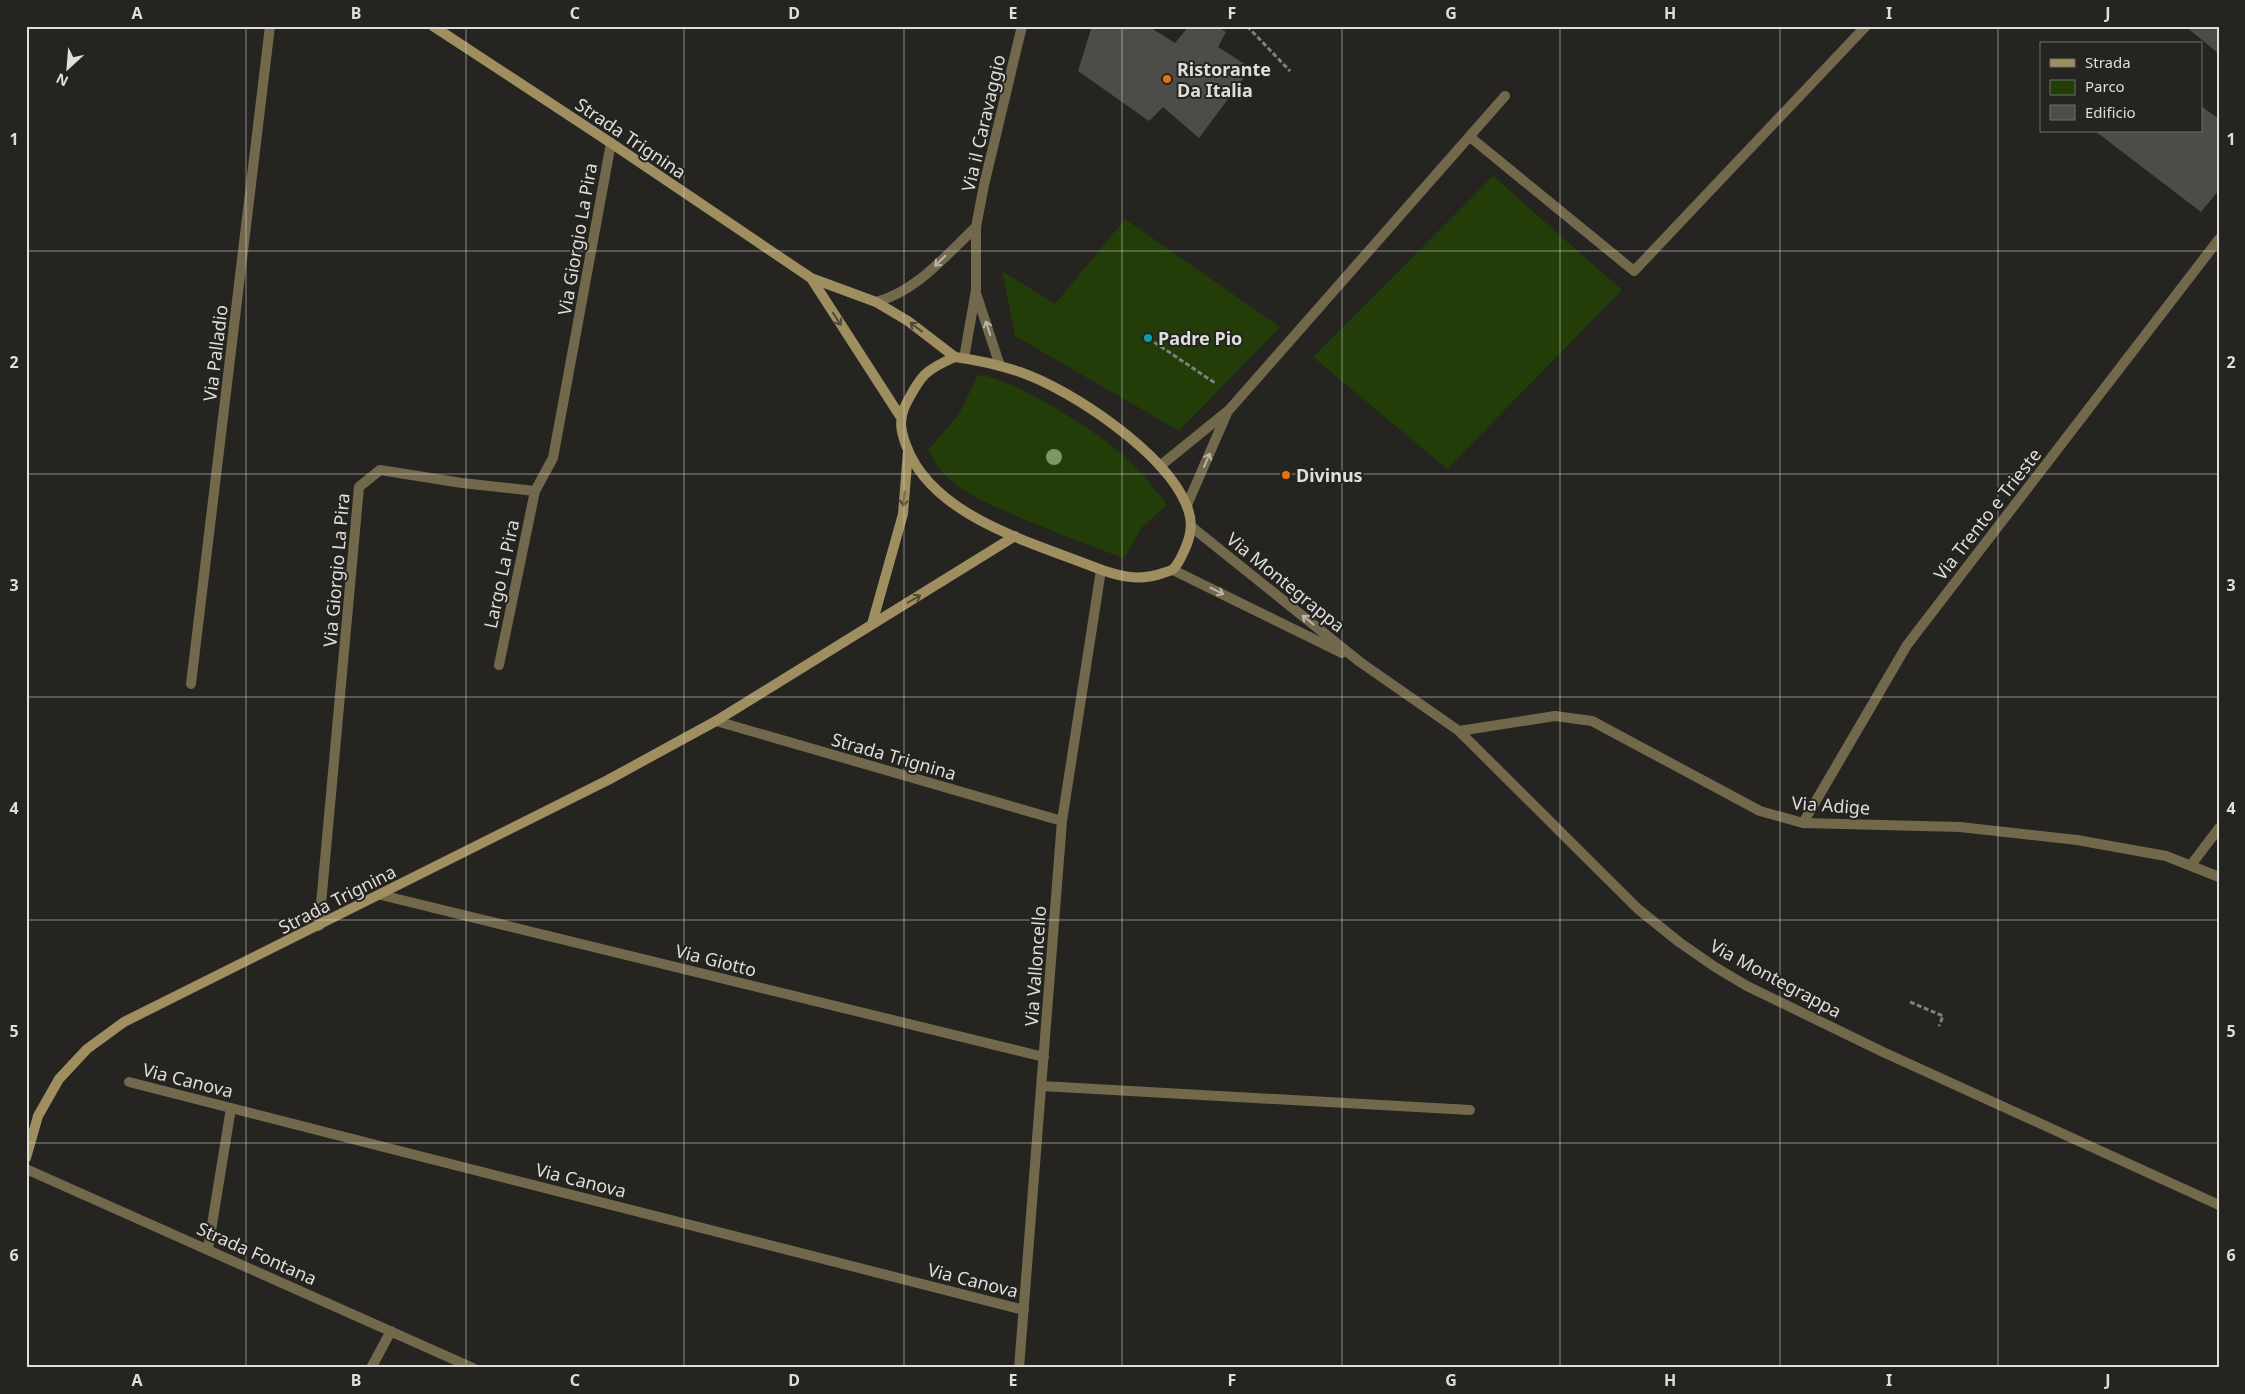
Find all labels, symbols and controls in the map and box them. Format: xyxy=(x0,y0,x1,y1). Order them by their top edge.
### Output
text: A xyxy=(131,2,143,24)
text: B xyxy=(351,2,361,24)
text: C xyxy=(570,2,580,24)
text: D xyxy=(788,2,800,24)
text: E xyxy=(1009,2,1018,24)
text: F xyxy=(1228,2,1236,24)
text: G xyxy=(1445,2,1457,24)
text: H xyxy=(1664,2,1676,24)
text: I xyxy=(1886,2,1892,24)
text: J xyxy=(2103,2,2111,24)
north arrow xyxy=(42,42,92,92)
legend xyxy=(2040,42,2202,132)
street label: Via il Caravaggio xyxy=(956,52,1010,194)
text: Strada xyxy=(2085,52,2131,72)
place label: Ristorante Da Italia xyxy=(1177,57,1271,102)
text: N xyxy=(53,69,71,91)
marker: Ristorante Da Italia xyxy=(1161,73,1173,85)
text: Parco xyxy=(2085,76,2125,96)
street label: Strada Trignina xyxy=(571,92,691,184)
text: Edificio xyxy=(2085,102,2136,122)
text: 1 xyxy=(9,128,19,150)
text: 1 xyxy=(2226,128,2236,150)
street label: Via Giorgio La Pira xyxy=(552,161,602,317)
one-way arrow xyxy=(934,255,947,267)
street label: Via Palladio xyxy=(197,303,233,403)
one-way arrow xyxy=(832,312,842,326)
one-way arrow xyxy=(982,320,992,336)
one-way arrow xyxy=(910,322,923,333)
place label: Padre Pio xyxy=(1158,326,1242,350)
marker: Padre Pio xyxy=(1142,332,1154,344)
text: 2 xyxy=(9,351,19,373)
text: 2 xyxy=(2226,351,2236,373)
street label: Via Trento e Trieste xyxy=(1928,443,2046,585)
one-way arrow xyxy=(1202,453,1212,468)
place label: Divinus xyxy=(1296,463,1363,487)
marker: Divinus xyxy=(1280,469,1292,481)
one-way arrow xyxy=(899,490,909,506)
street label: Via Giorgio La Pira xyxy=(317,492,355,648)
street label: Largo La Pira xyxy=(478,518,524,630)
street label: Via Montegrappa xyxy=(1222,527,1350,637)
text: 3 xyxy=(9,574,19,596)
text: 3 xyxy=(2226,574,2236,596)
one-way arrow xyxy=(1209,586,1224,596)
one-way arrow xyxy=(907,594,921,604)
one-way arrow xyxy=(1302,615,1315,626)
street label: Strada Trignina xyxy=(829,727,959,785)
street label: Via Adige xyxy=(1791,790,1871,820)
text: 4 xyxy=(9,797,19,819)
text: 4 xyxy=(2226,797,2236,819)
street label: Strada Trignina xyxy=(274,859,400,939)
street label: Via Valloncello xyxy=(1019,905,1051,1027)
street label: Via Montegrappa xyxy=(1706,933,1846,1023)
street label: Via Giotto xyxy=(673,938,759,982)
text: 5 xyxy=(9,1020,19,1042)
text: 5 xyxy=(2226,1020,2236,1042)
street label: Via Canova xyxy=(140,1057,236,1103)
street label: Via Canova xyxy=(533,1157,629,1203)
street label: Strada Fontana xyxy=(193,1216,321,1290)
text: 6 xyxy=(9,1244,19,1266)
text: 6 xyxy=(2226,1244,2236,1266)
street label: Via Canova xyxy=(925,1257,1021,1303)
text: A xyxy=(131,1369,143,1391)
text: B xyxy=(351,1369,361,1391)
text: C xyxy=(570,1369,580,1391)
text: D xyxy=(788,1369,800,1391)
text: E xyxy=(1009,1369,1018,1391)
text: F xyxy=(1228,1369,1236,1391)
text: G xyxy=(1445,1369,1457,1391)
text: H xyxy=(1664,1369,1676,1391)
text: I xyxy=(1886,1369,1892,1391)
text: J xyxy=(2103,1369,2111,1391)

